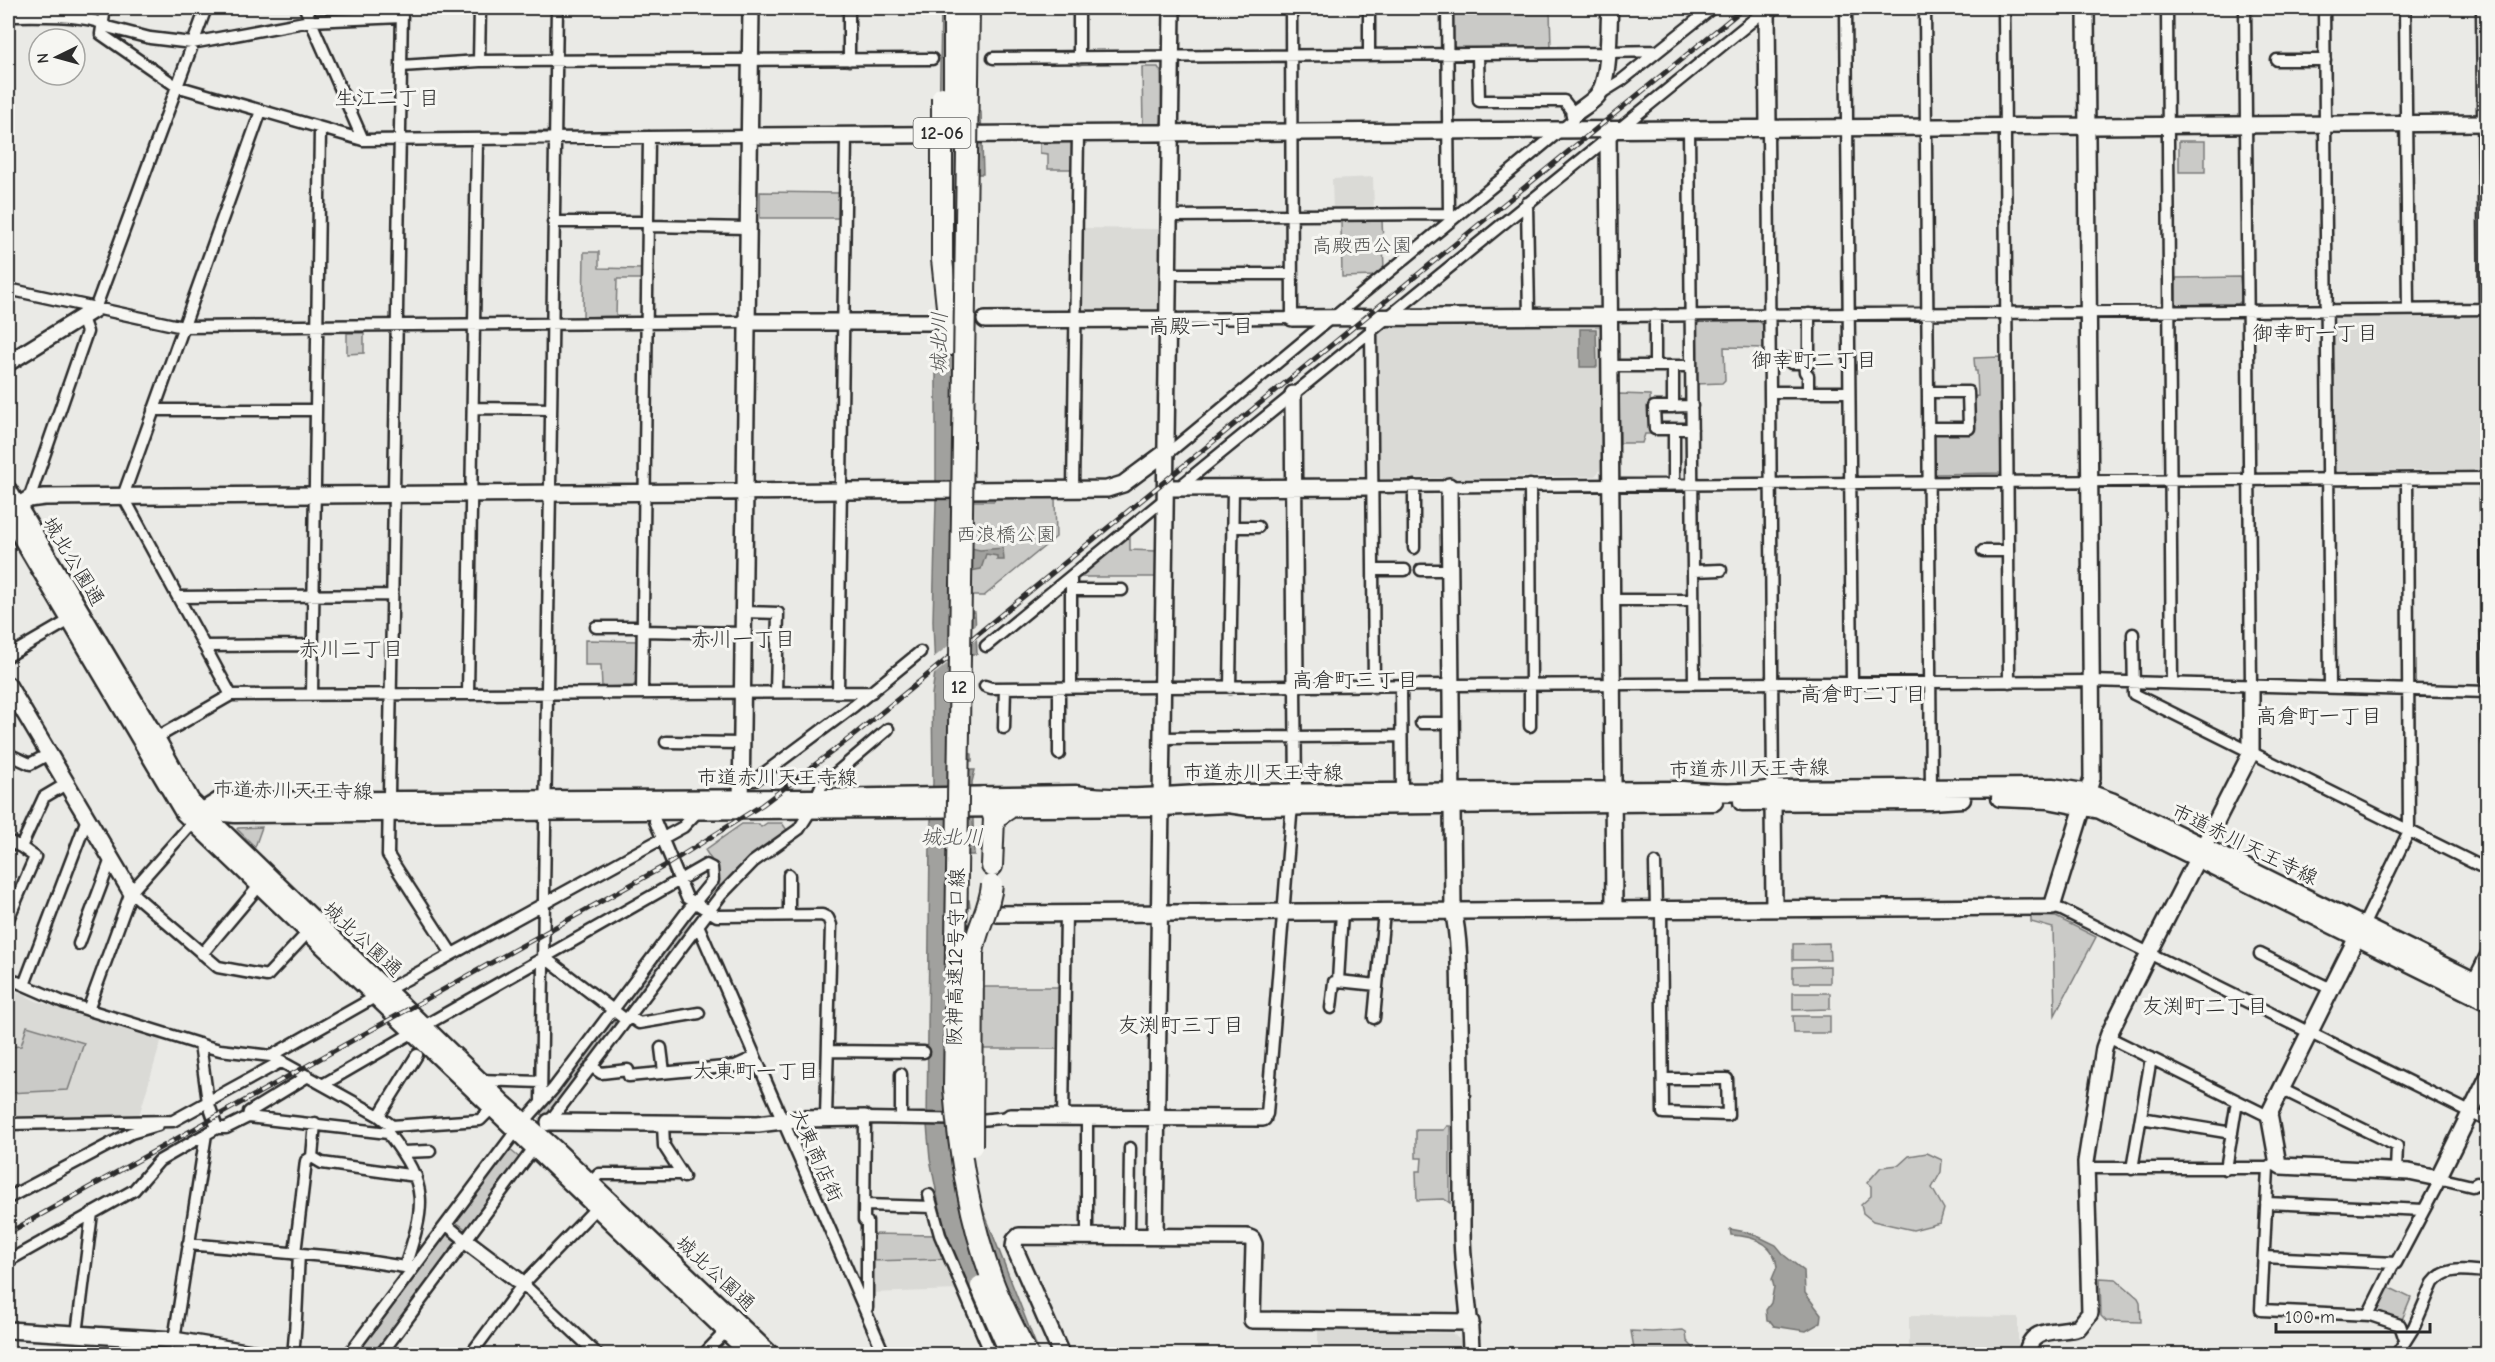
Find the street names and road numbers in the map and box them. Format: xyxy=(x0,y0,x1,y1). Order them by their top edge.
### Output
road number: 12-06 xyxy=(914,118,970,148)
street label: 城北公園通 xyxy=(38,512,109,610)
road number: 12 xyxy=(944,672,974,702)
street label: 市道赤川天王寺線 xyxy=(1669,756,1829,781)
street label: 市道赤川天王寺線 xyxy=(1183,761,1343,784)
street label: 市道赤川天王寺線 xyxy=(697,766,857,789)
street label: 市道赤川天王寺線 xyxy=(213,778,373,803)
street label: 市道赤川天王寺線 xyxy=(2168,799,2322,890)
street label: 阪神高速12号守口線 xyxy=(942,868,969,1046)
street label: 城北公園通 xyxy=(318,897,407,982)
street label: 大東商店街 xyxy=(786,1105,847,1206)
street label: 城北公園通 xyxy=(671,1231,760,1316)

